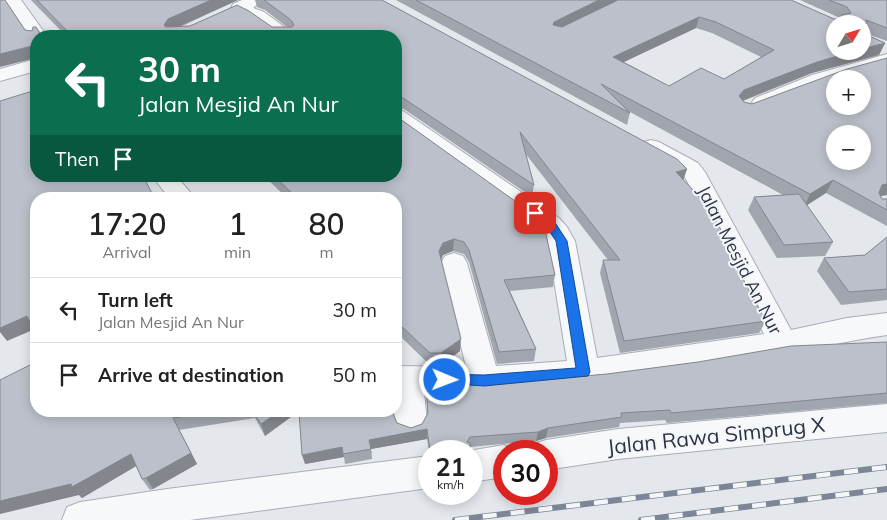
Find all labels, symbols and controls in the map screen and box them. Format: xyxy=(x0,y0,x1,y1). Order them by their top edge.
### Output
north arrow xyxy=(826,15,871,60)
map controls xyxy=(826,15,871,170)
text: 30 m xyxy=(138,47,221,91)
icon: left xyxy=(55,50,120,115)
button: + xyxy=(826,70,871,115)
text: Jalan Mesjid An Nur xyxy=(138,90,339,118)
button: − xyxy=(826,125,871,170)
icon: arrive xyxy=(109,145,137,173)
text: Then xyxy=(55,147,99,171)
street label: Jalan Mesjid An Nur xyxy=(692,182,788,339)
pin xyxy=(514,192,556,234)
icon: arrive xyxy=(521,199,549,227)
text: 17:20 xyxy=(87,205,167,243)
text: 1 xyxy=(229,205,247,243)
text: 80 xyxy=(309,205,345,243)
text: Arrival xyxy=(103,242,151,262)
text: min xyxy=(224,242,251,262)
text: m xyxy=(320,242,334,262)
text: Turn left xyxy=(98,288,173,312)
icon: left xyxy=(55,296,83,324)
text: 30 m xyxy=(333,298,377,322)
text: Jalan Mesjid An Nur xyxy=(98,312,244,332)
position arrow xyxy=(418,353,470,405)
icon: arrive xyxy=(55,361,83,389)
text: Arrive at destination xyxy=(98,363,284,387)
text: 50 m xyxy=(333,363,377,387)
street label: Jalan Rawa Simprug X xyxy=(606,411,826,459)
speed limit sign: 30 xyxy=(493,440,558,505)
text: 21 xyxy=(435,451,466,482)
text: km/h xyxy=(437,477,464,492)

